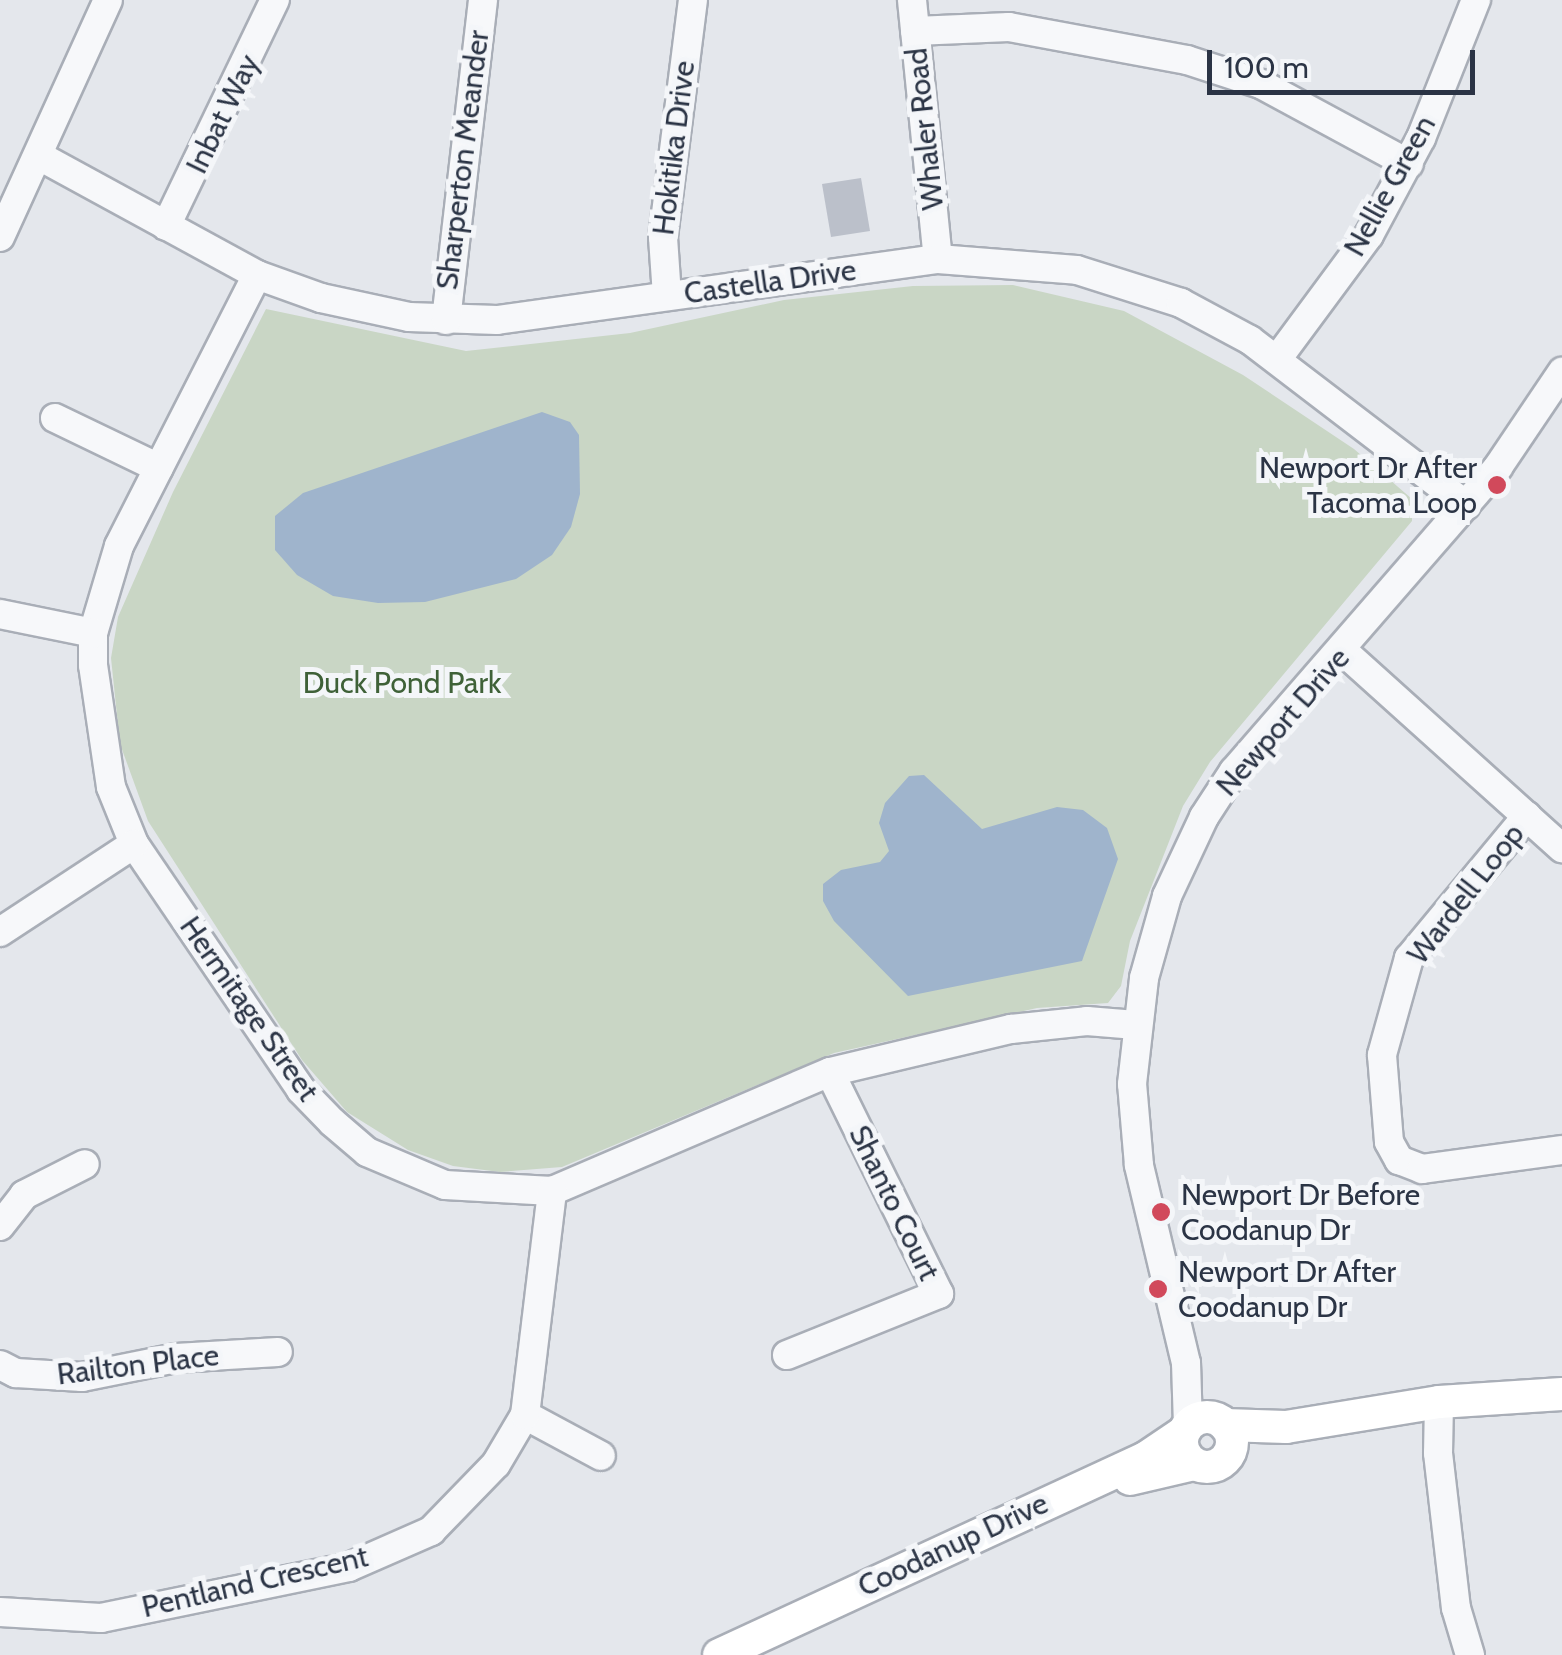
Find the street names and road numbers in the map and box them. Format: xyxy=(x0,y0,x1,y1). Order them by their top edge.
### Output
street label: Sharperton Meander xyxy=(429,28,497,292)
street label: Whaler Road xyxy=(899,46,951,212)
street label: Inbat Way xyxy=(179,49,267,179)
street label: Hokitika Drive xyxy=(645,59,703,237)
street label: Nellie Green xyxy=(1337,109,1443,263)
street label: Castella Drive xyxy=(682,252,858,312)
street label: Newport Drive xyxy=(1209,641,1357,803)
street label: Wardell Loop xyxy=(1400,817,1532,971)
street label: Hermitage Street xyxy=(172,910,326,1108)
street label: Shanto Court xyxy=(841,1120,947,1286)
street label: Railton Place xyxy=(55,1337,221,1393)
street label: Coodanup Drive xyxy=(852,1485,1054,1605)
street label: Pentland Crescent xyxy=(138,1538,372,1626)

